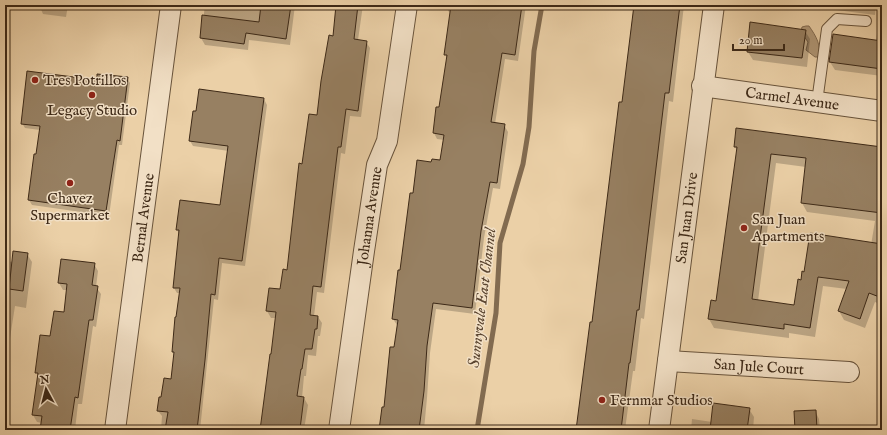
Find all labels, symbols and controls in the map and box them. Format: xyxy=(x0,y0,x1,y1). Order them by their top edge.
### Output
scale bar xyxy=(733,26,784,52)
text: 20 m xyxy=(739,33,762,48)
place label: Tres Potrillos xyxy=(43,71,126,90)
marker: Tres Potrillos xyxy=(30,75,40,85)
street label: Carmel Avenue xyxy=(744,83,840,114)
marker: Legacy Studio xyxy=(87,90,97,100)
place label: Legacy Studio xyxy=(47,101,137,120)
street label: Johanna Avenue xyxy=(352,165,386,269)
street label: San Juan Drive xyxy=(671,171,702,264)
street label: Bernal Avenue xyxy=(128,172,158,264)
marker: Chavez Supermarket xyxy=(65,178,75,188)
place label: Chavez Supermarket xyxy=(30,189,110,225)
place label: San Juan Apartments xyxy=(751,210,824,246)
marker: San Juan Apartments xyxy=(739,223,749,233)
water label: Sunnyvale East Channel xyxy=(465,226,502,369)
street label: San Jule Court xyxy=(713,354,805,379)
north arrow xyxy=(26,369,66,409)
text: N xyxy=(38,372,51,388)
place label: Fernmar Studios xyxy=(610,391,713,410)
marker: Fernmar Studios xyxy=(597,395,607,405)

